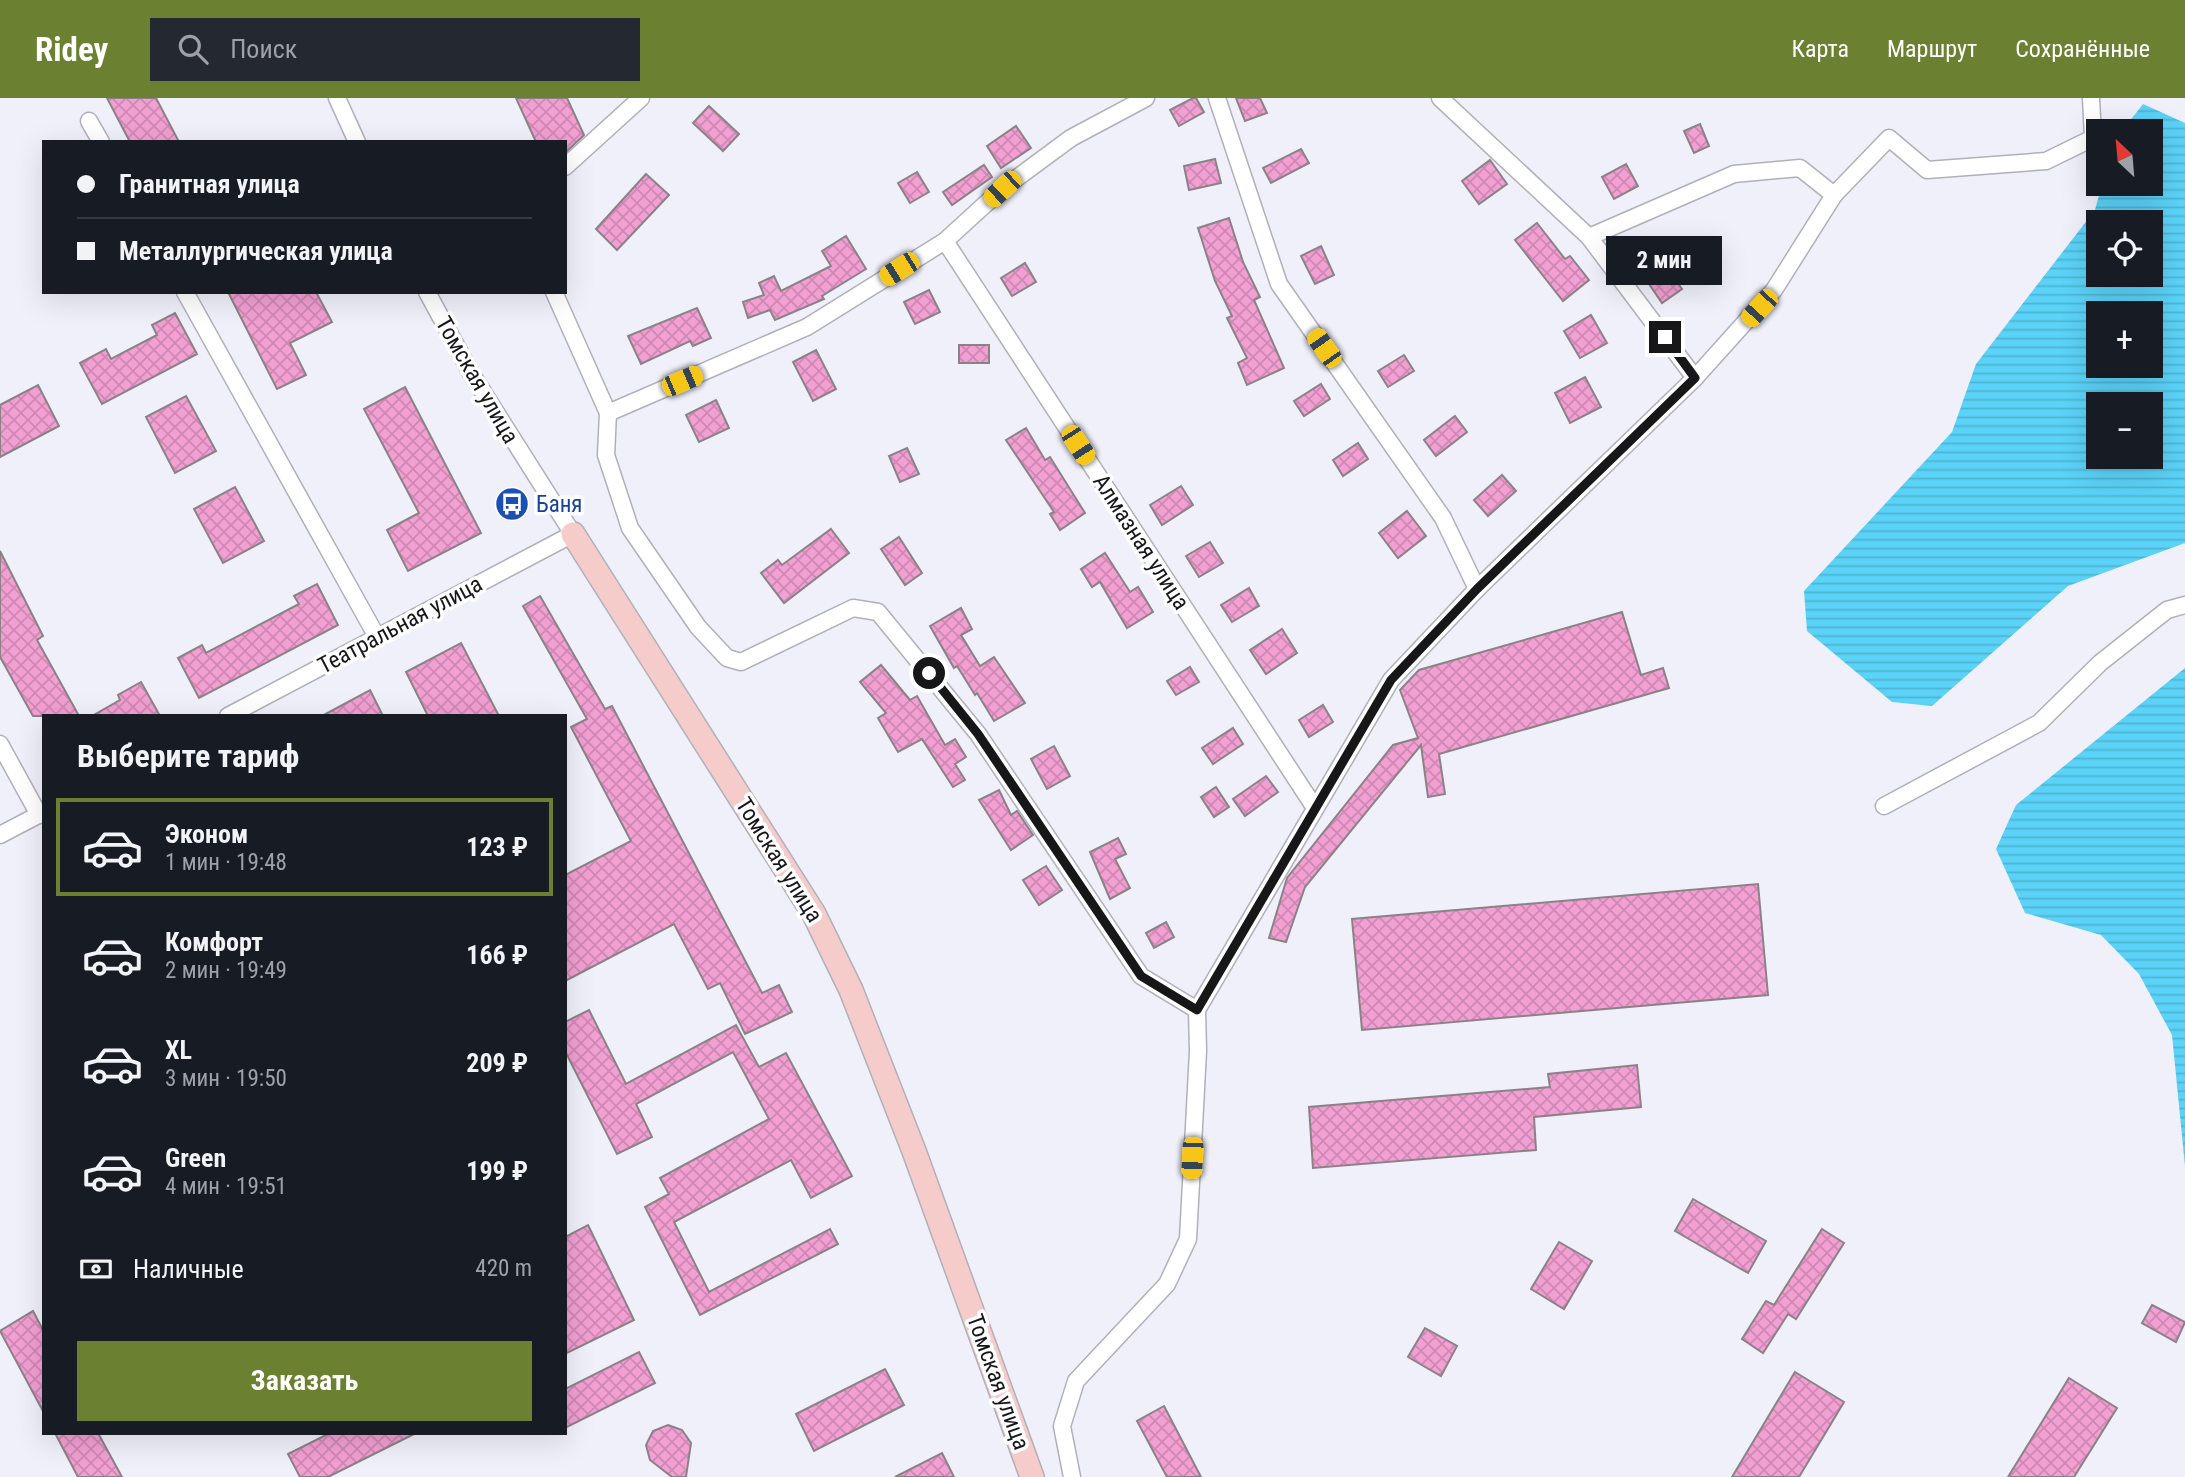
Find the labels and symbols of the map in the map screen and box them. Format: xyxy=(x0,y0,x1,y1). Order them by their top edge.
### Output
north arrow xyxy=(2086,119,2163,196)
car xyxy=(980,167,1025,211)
callout: 2 мин xyxy=(1607,236,1723,285)
car xyxy=(876,249,923,289)
car xyxy=(1738,285,1781,331)
street label: Томская улица xyxy=(430,312,524,448)
route end xyxy=(1649,321,1681,353)
car xyxy=(1304,325,1345,371)
car xyxy=(659,363,706,399)
car xyxy=(1058,422,1099,468)
street label: Алмазная улица xyxy=(1087,469,1195,615)
bus stop icon: Баня xyxy=(493,485,531,523)
place label: Баня xyxy=(536,491,582,518)
street label: Театральная улица xyxy=(313,570,487,680)
route start xyxy=(913,657,945,689)
street label: Томская улица xyxy=(730,793,828,927)
car xyxy=(1181,1136,1204,1180)
street label: Томская улица xyxy=(961,1311,1035,1453)

